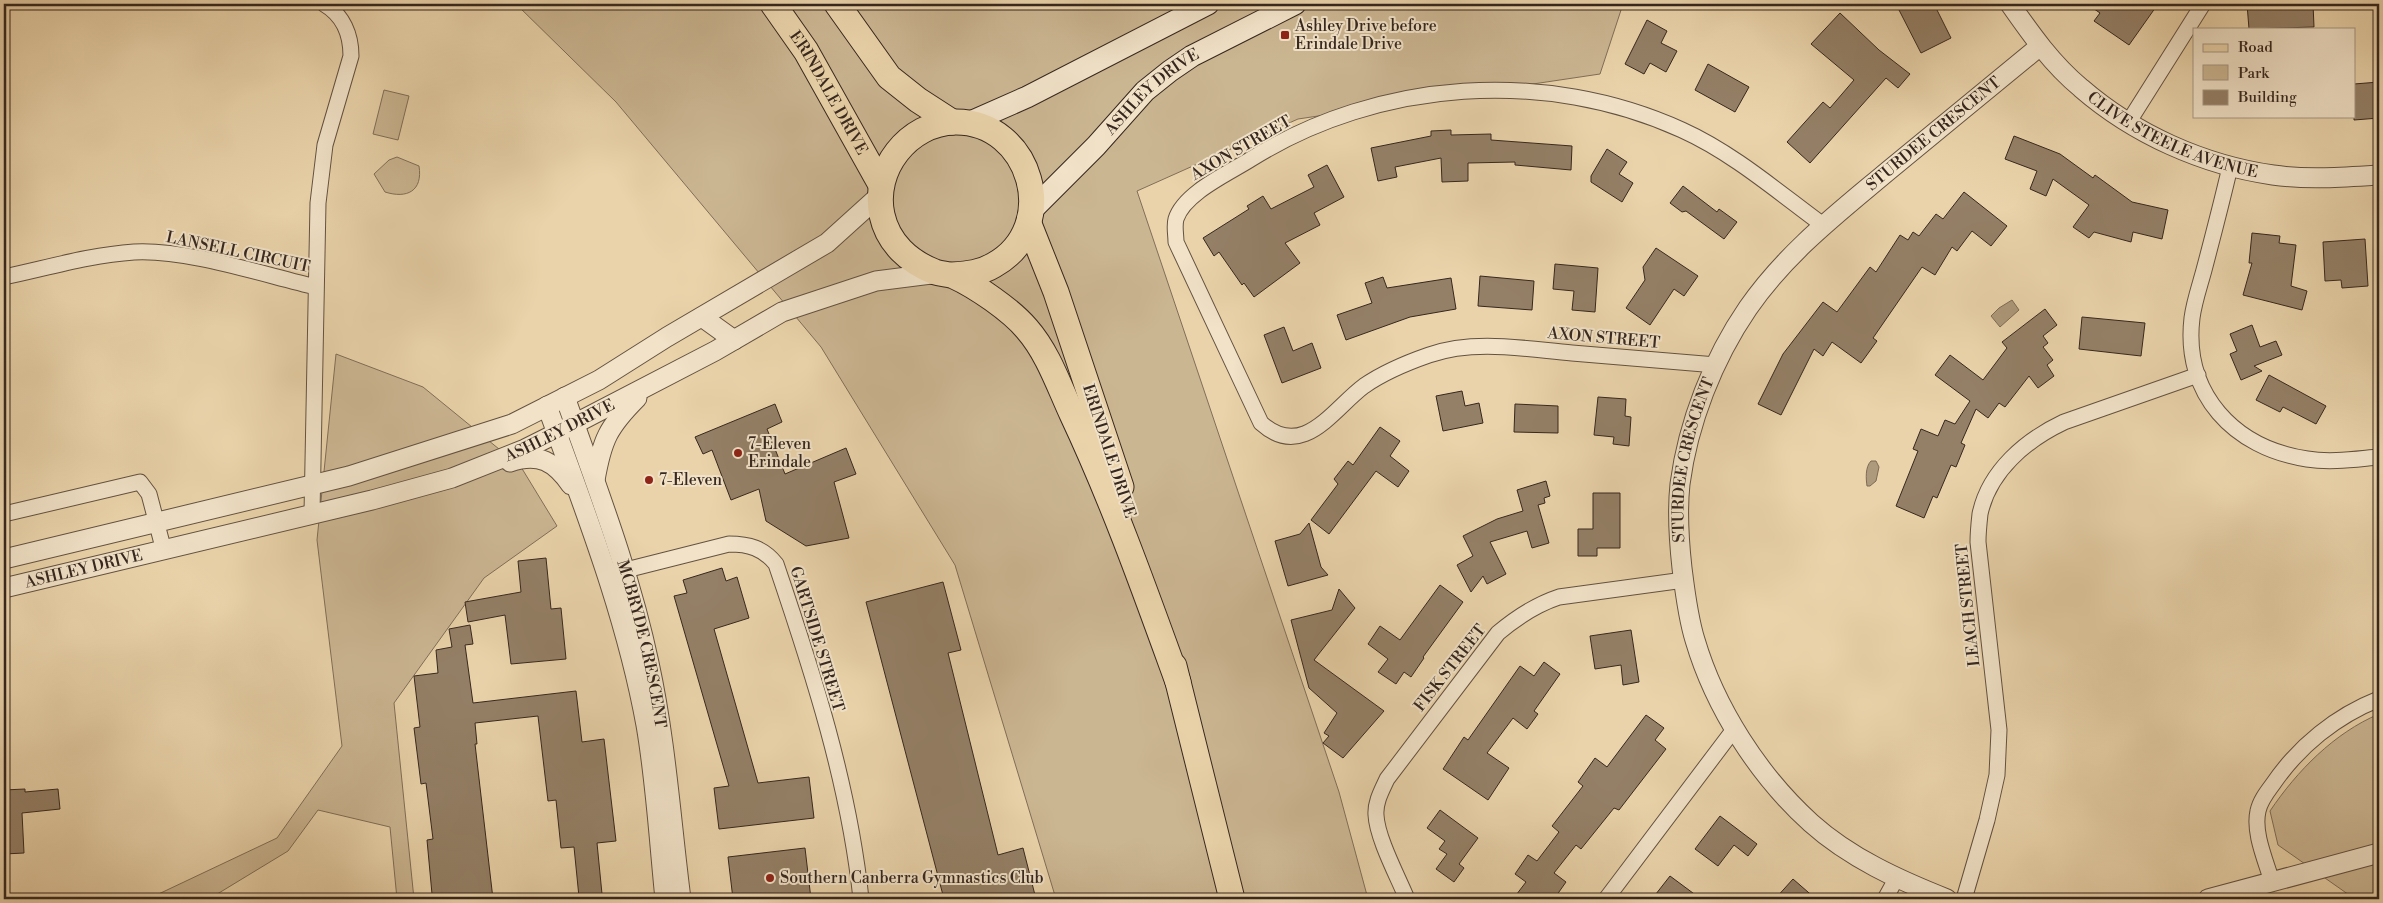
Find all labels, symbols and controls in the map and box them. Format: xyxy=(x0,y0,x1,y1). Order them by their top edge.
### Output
place label: Ashley Drive before Erindale Drive xyxy=(1294,16,1437,54)
street label: ERINDALE DRIVE xyxy=(785,27,872,158)
legend xyxy=(2193,28,2356,118)
marker: Ashley Drive before Erindale Drive xyxy=(1279,29,1291,41)
text: Road xyxy=(2238,38,2273,57)
street label: ASHLEY DRIVE xyxy=(1100,44,1202,140)
text: Park xyxy=(2238,64,2270,83)
street label: STURDEE CRESCENT xyxy=(1862,72,2005,195)
street label: CLIVE STEELE AVENUE xyxy=(2083,87,2260,182)
text: Building xyxy=(2237,88,2297,107)
street label: AXON STREET xyxy=(1186,111,1295,185)
street label: LANSELL CIRCUIT xyxy=(164,227,312,277)
street label: AXON STREET xyxy=(1546,323,1661,353)
street label: STURDEE CRESCENT xyxy=(1668,374,1719,543)
street label: ERINDALE DRIVE xyxy=(1078,382,1140,520)
street label: ASHLEY DRIVE xyxy=(501,395,618,466)
place label: 7-Eleven Erindale xyxy=(748,434,811,472)
marker: 7-Eleven Erindale xyxy=(732,447,744,459)
place label: 7-Eleven xyxy=(659,470,722,490)
marker: 7-Eleven xyxy=(643,474,655,486)
street label: LEACH STREET xyxy=(1952,542,1984,668)
street label: ASHLEY DRIVE xyxy=(22,545,145,593)
street label: MCBRYDE CRESCENT xyxy=(612,557,671,729)
street label: GARTSIDE STREET xyxy=(785,564,849,714)
street label: FISK STREET xyxy=(1410,620,1490,716)
place label: Southern Canberra Gymnastics Club xyxy=(780,868,1044,888)
marker: Southern Canberra Gymnastics Club xyxy=(764,872,776,884)

